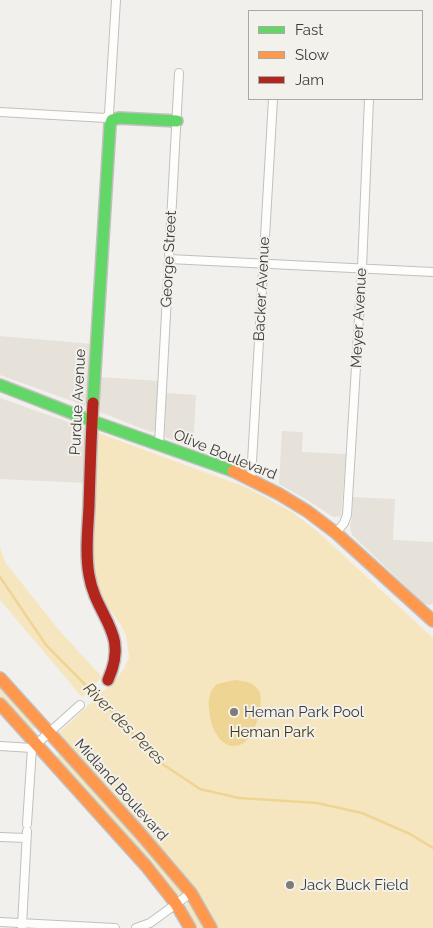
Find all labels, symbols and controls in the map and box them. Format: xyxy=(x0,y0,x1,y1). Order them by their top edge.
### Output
legend xyxy=(248,10,423,100)
text: Fast xyxy=(295,21,323,39)
text: Slow xyxy=(295,46,329,64)
text: Jam xyxy=(295,71,324,89)
street label: George Street xyxy=(157,210,181,308)
street label: Backer Avenue xyxy=(250,236,274,342)
street label: Meyer Avenue xyxy=(347,268,371,368)
street label: Purdue Avenue xyxy=(66,348,90,456)
street label: Olive Boulevard xyxy=(171,426,279,484)
water label: River des Peres xyxy=(79,679,169,769)
place label: Heman Park Pool xyxy=(244,703,364,721)
marker: Heman Park Pool xyxy=(228,706,240,718)
park label: Heman Park xyxy=(230,723,314,741)
street label: Midland Boulevard xyxy=(71,735,171,845)
place label: Jack Buck Field xyxy=(300,876,409,894)
marker: Jack Buck Field xyxy=(284,879,296,891)

